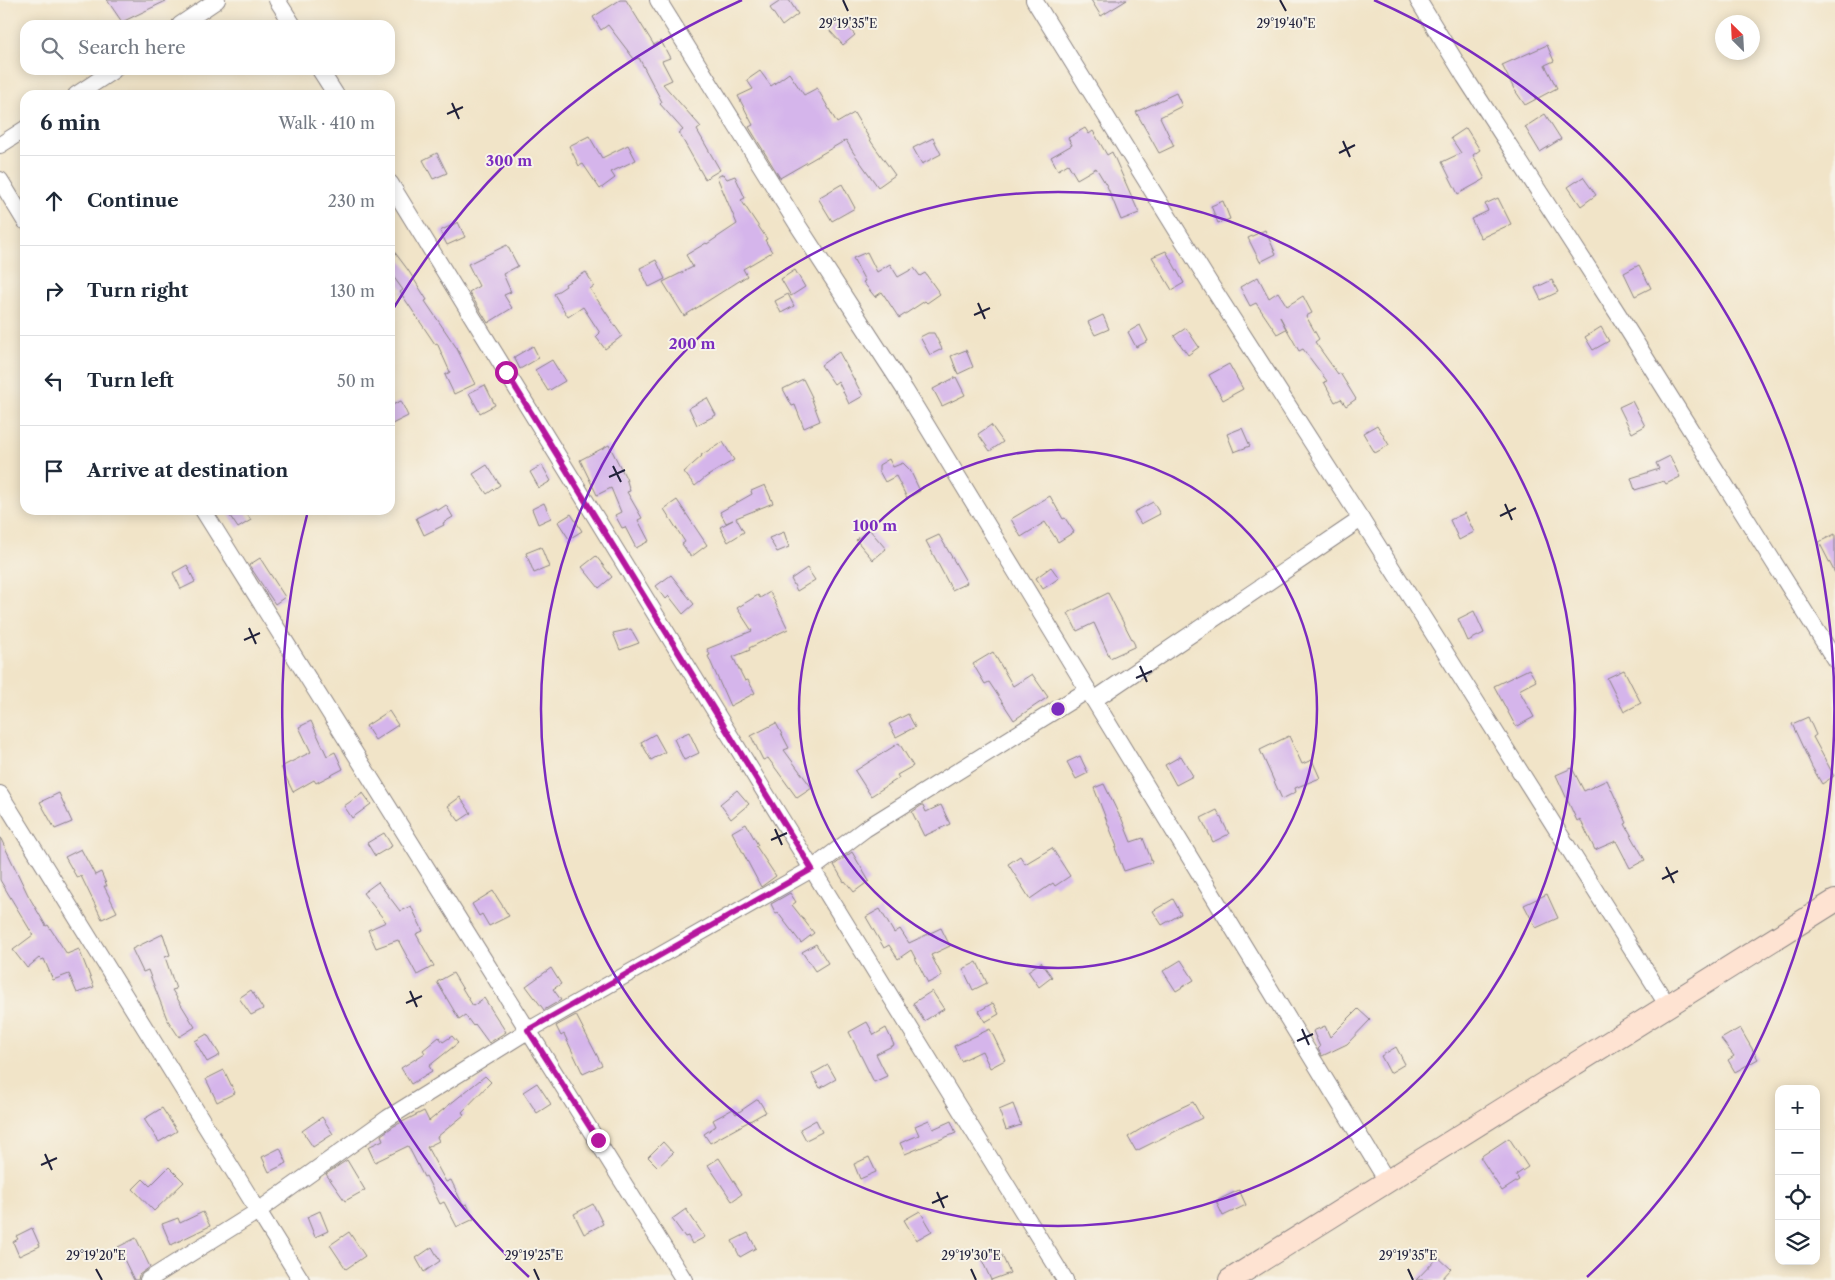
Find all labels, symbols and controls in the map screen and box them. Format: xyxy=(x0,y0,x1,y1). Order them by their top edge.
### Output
north arrow xyxy=(1715,15,1760,60)
text: 29°19'35"E xyxy=(819,16,877,31)
text: 29°19'40"E xyxy=(1256,16,1316,31)
search box xyxy=(20,20,395,75)
icon: search xyxy=(38,34,66,62)
text: Search here xyxy=(78,36,186,59)
text: 6 min xyxy=(40,110,101,135)
text: Walk · 410 m xyxy=(278,113,375,133)
text: 300 m xyxy=(486,151,532,170)
icon: ahead xyxy=(40,187,68,215)
text: Continue xyxy=(87,189,179,212)
text: 230 m xyxy=(328,191,375,211)
icon: right xyxy=(40,277,68,305)
text: Turn right xyxy=(87,279,188,302)
text: 130 m xyxy=(330,281,375,301)
text: 200 m xyxy=(669,334,715,353)
route start xyxy=(495,361,518,384)
icon: left xyxy=(40,367,68,395)
text: Turn left xyxy=(87,369,174,392)
text: 50 m xyxy=(337,371,375,391)
icon: arrive xyxy=(40,457,68,485)
text: Arrive at destination xyxy=(87,459,288,482)
text: 100 m xyxy=(853,516,897,535)
centre of rings xyxy=(1049,700,1067,718)
map controls xyxy=(1775,1085,1820,1265)
button: + xyxy=(1775,1085,1820,1130)
route end xyxy=(587,1129,610,1152)
button: − xyxy=(1775,1130,1820,1175)
button: locate xyxy=(1775,1175,1820,1220)
button: layers xyxy=(1775,1220,1820,1265)
text: 29°19'20"E xyxy=(66,1248,126,1263)
text: 29°19'25"E xyxy=(505,1248,563,1263)
text: 29°19'30"E xyxy=(941,1248,1001,1263)
text: 29°19'35"E xyxy=(1379,1248,1437,1263)

